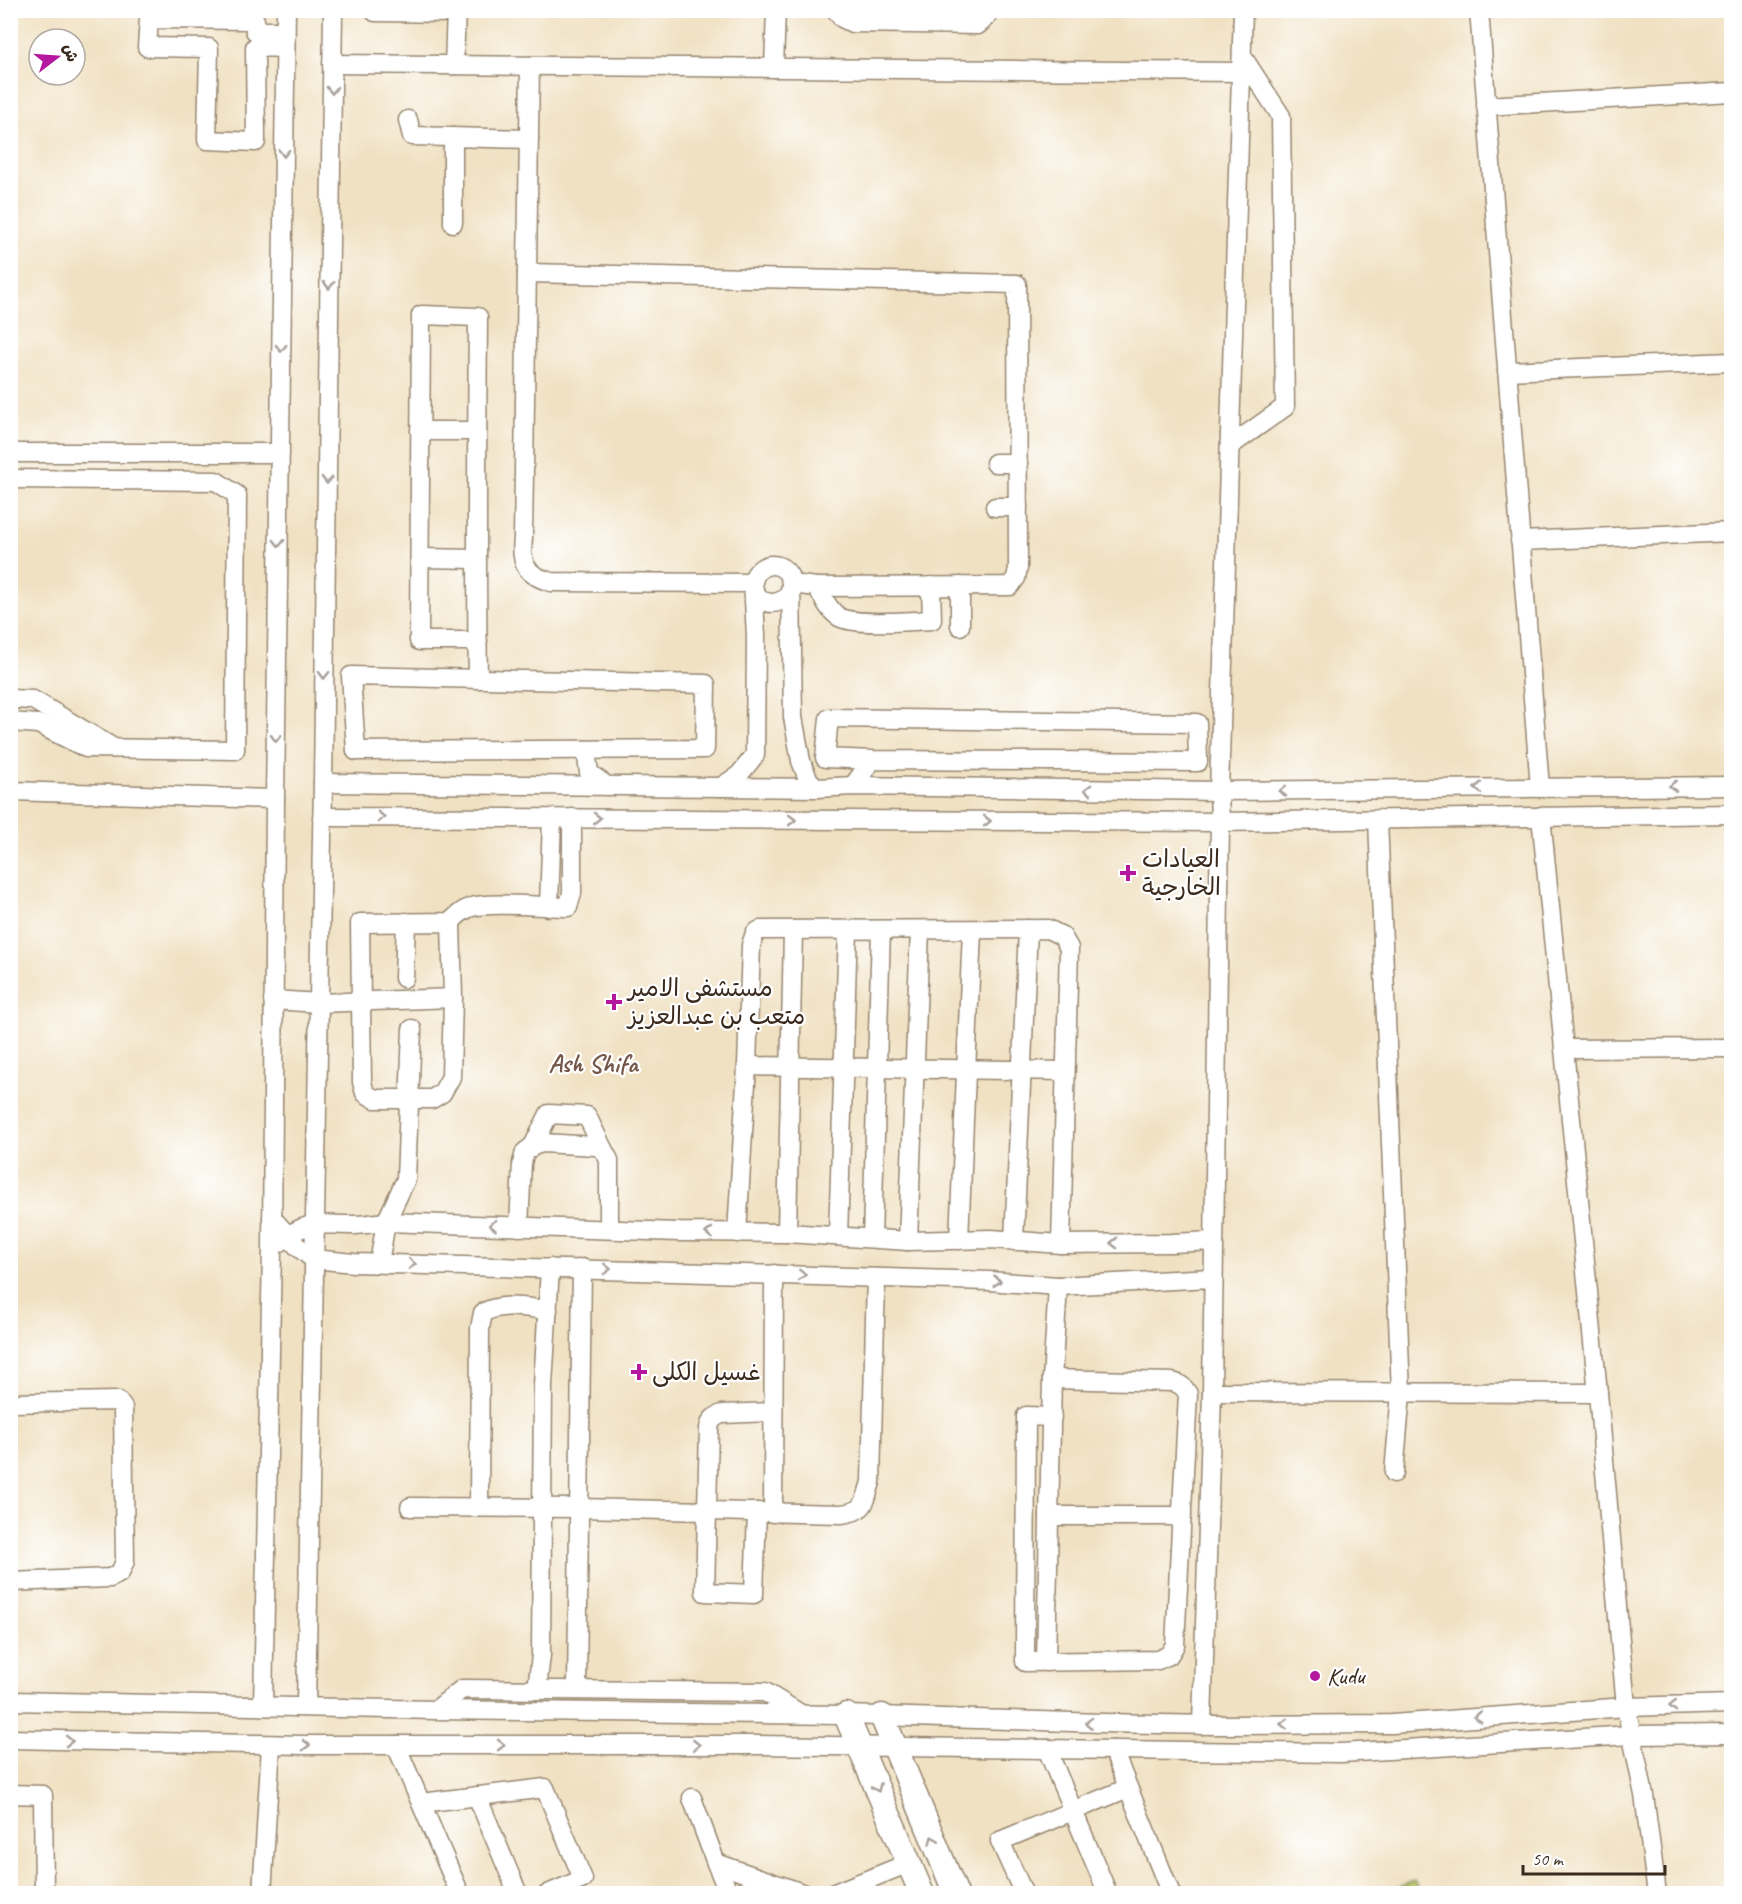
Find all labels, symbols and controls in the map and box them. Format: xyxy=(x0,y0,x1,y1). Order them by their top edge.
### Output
north arrow xyxy=(27,27,87,87)
text: ش xyxy=(58,42,83,64)
one-way arrow xyxy=(326,85,338,94)
one-way arrow xyxy=(278,148,290,157)
one-way arrow xyxy=(323,280,335,289)
one-way arrow xyxy=(275,343,288,352)
one-way arrow xyxy=(321,475,333,484)
one-way arrow xyxy=(273,538,285,547)
one-way arrow xyxy=(318,670,330,679)
one-way arrow xyxy=(270,733,282,742)
one-way arrow xyxy=(1669,780,1678,792)
one-way arrow xyxy=(1474,782,1483,794)
one-way arrow xyxy=(1084,783,1093,796)
one-way arrow xyxy=(1279,784,1288,797)
one-way arrow xyxy=(376,811,385,823)
one-way arrow xyxy=(592,812,601,824)
one-way arrow xyxy=(787,813,796,826)
one-way arrow xyxy=(982,815,991,827)
place label: العيادات الخارجية xyxy=(1142,844,1221,902)
marker: العيادات الخارجية xyxy=(1119,864,1137,882)
place label: مستشفى الامير متعب بن عبدالعزيز xyxy=(626,973,805,1031)
marker: مستشفى الامير متعب بن عبدالعزيز xyxy=(605,993,623,1011)
district label: Ash Shifa xyxy=(548,1047,640,1080)
one-way arrow xyxy=(489,1219,498,1232)
one-way arrow xyxy=(705,1226,714,1239)
one-way arrow xyxy=(1109,1237,1118,1249)
one-way arrow xyxy=(408,1258,417,1270)
one-way arrow xyxy=(603,1263,612,1275)
one-way arrow xyxy=(797,1269,806,1282)
one-way arrow xyxy=(992,1275,1001,1288)
place label: غسيل الكلى xyxy=(652,1357,761,1387)
marker: غسيل الكلى xyxy=(630,1363,648,1381)
place label: Kudu xyxy=(1327,1661,1367,1691)
marker: Kudu xyxy=(1308,1669,1322,1683)
one-way arrow xyxy=(1669,1699,1678,1712)
one-way arrow xyxy=(1474,1711,1483,1724)
one-way arrow xyxy=(1084,1717,1093,1729)
one-way arrow xyxy=(1279,1718,1288,1730)
one-way arrow xyxy=(64,1734,73,1747)
one-way arrow xyxy=(301,1739,310,1751)
one-way arrow xyxy=(496,1739,505,1751)
one-way arrow xyxy=(691,1739,700,1751)
one-way arrow xyxy=(869,1782,881,1793)
one-way arrow xyxy=(928,1835,940,1846)
scale bar xyxy=(1523,1838,1666,1876)
text: 50 m xyxy=(1532,1848,1565,1870)

